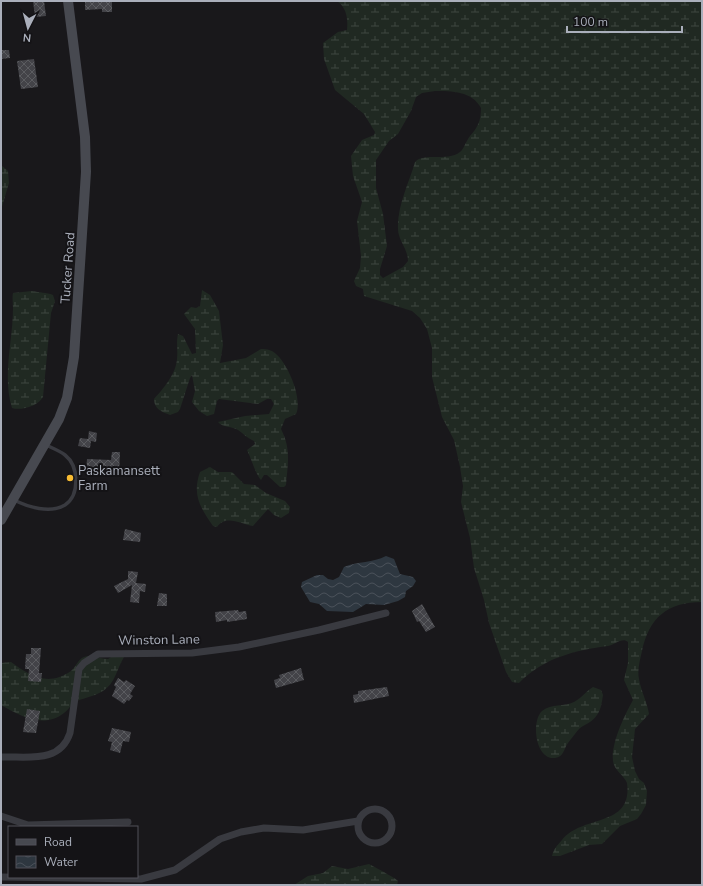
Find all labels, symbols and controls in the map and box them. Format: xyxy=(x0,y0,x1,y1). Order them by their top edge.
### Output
north arrow xyxy=(8,8,48,48)
scale bar xyxy=(567,8,682,34)
text: 100 m xyxy=(573,14,608,30)
text: N xyxy=(22,30,32,45)
street label: Tucker Road xyxy=(57,232,79,304)
place label: Paskamansett Farm xyxy=(78,462,160,495)
marker: Paskamansett Farm xyxy=(65,473,75,483)
street label: Winston Lane xyxy=(118,630,200,650)
legend xyxy=(8,826,138,878)
text: Road xyxy=(44,834,72,850)
text: Water xyxy=(44,854,78,870)

